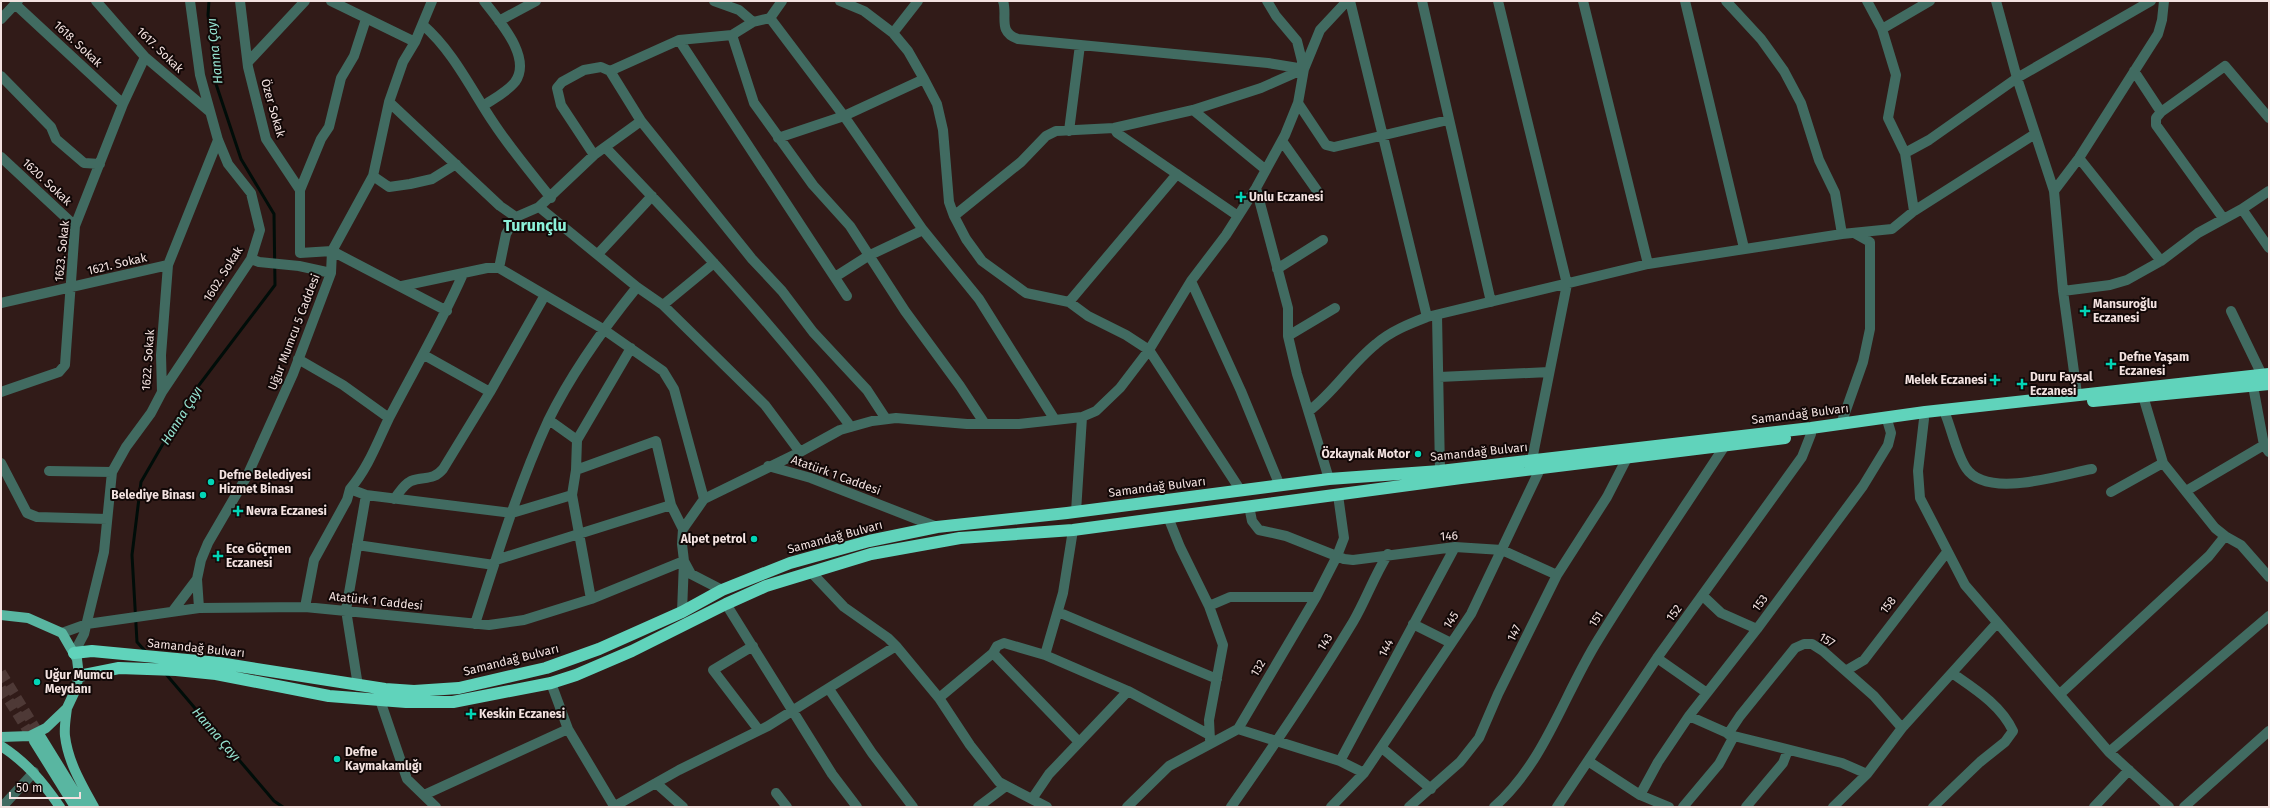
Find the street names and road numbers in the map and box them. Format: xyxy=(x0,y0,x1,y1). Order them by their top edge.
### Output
street label: 1618. Sokak xyxy=(51,18,106,71)
street label: 1617. Sokak xyxy=(134,24,187,76)
street label: Özer Sokak xyxy=(258,77,290,140)
street label: 1620. Sokak xyxy=(19,156,75,209)
street label: 1623. Sokak xyxy=(52,219,72,282)
street label: 1602. Sokak xyxy=(201,243,246,304)
street label: 1621. Sokak xyxy=(86,250,149,278)
street label: Uğur Mumcu 5 Caddesi xyxy=(265,272,323,392)
street label: 1622. Sokak xyxy=(139,328,157,391)
street label: Samandağ Bulvarı xyxy=(1751,401,1849,427)
street label: Samandağ Bulvarı xyxy=(1430,440,1528,464)
street label: Atatürk 1 Caddesi xyxy=(789,452,883,498)
street label: Samandağ Bulvarı xyxy=(1108,474,1206,500)
street label: Samandağ Bulvarı xyxy=(786,518,884,556)
street label: 146 xyxy=(1440,529,1458,543)
street label: Atatürk 1 Caddesi xyxy=(328,589,424,613)
street label: 153 xyxy=(1749,592,1771,614)
street label: 158 xyxy=(1877,593,1899,616)
street label: 152 xyxy=(1663,602,1685,624)
street label: 145 xyxy=(1440,609,1462,631)
street label: 151 xyxy=(1586,609,1606,629)
street label: 147 xyxy=(1504,622,1524,644)
street label: 157 xyxy=(1816,630,1838,650)
street label: 143 xyxy=(1314,631,1336,653)
street label: Samandağ Bulvarı xyxy=(147,636,245,660)
street label: 144 xyxy=(1376,636,1397,659)
street label: Samandağ Bulvarı xyxy=(462,641,560,679)
street label: 132 xyxy=(1248,657,1268,679)

